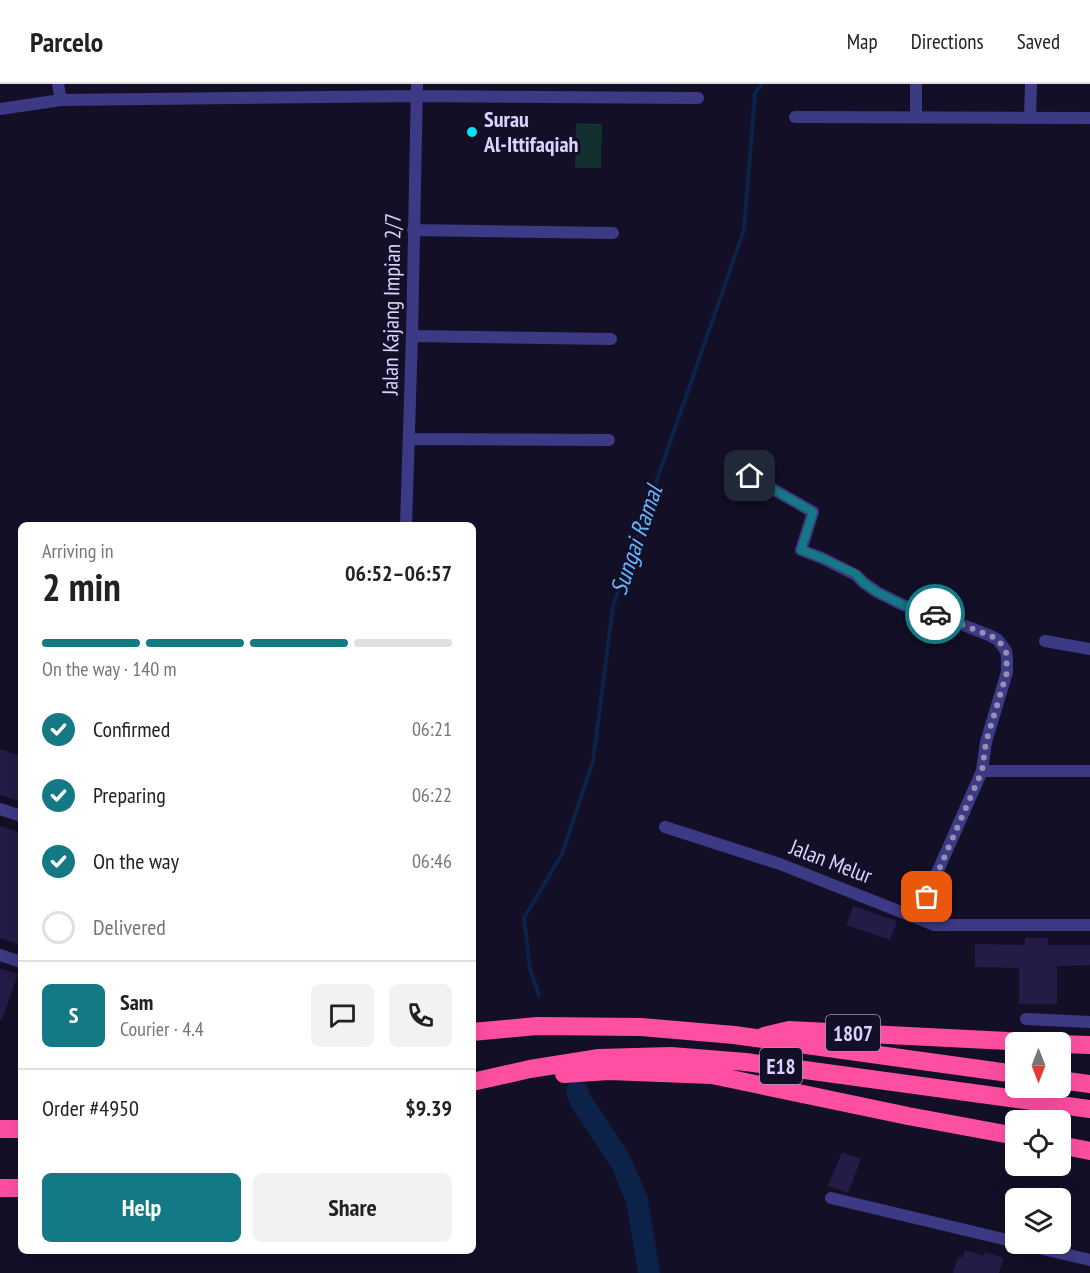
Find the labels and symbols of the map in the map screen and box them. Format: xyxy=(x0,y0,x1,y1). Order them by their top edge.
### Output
place label: Surau Al-Ittifaqiah xyxy=(483,105,579,158)
marker: Surau Al-Ittifaqiah xyxy=(465,125,479,139)
street label: Jalan Kajang Impian 2/7 xyxy=(375,213,407,396)
pin xyxy=(724,450,775,501)
water label: Sungai Ramal xyxy=(603,479,670,599)
courier xyxy=(905,584,965,644)
street label: Jalan Melur xyxy=(785,832,876,890)
pin xyxy=(901,871,952,922)
road number: 1807 xyxy=(826,1015,880,1051)
north arrow xyxy=(1005,1032,1071,1098)
road number: E18 xyxy=(760,1048,802,1084)

